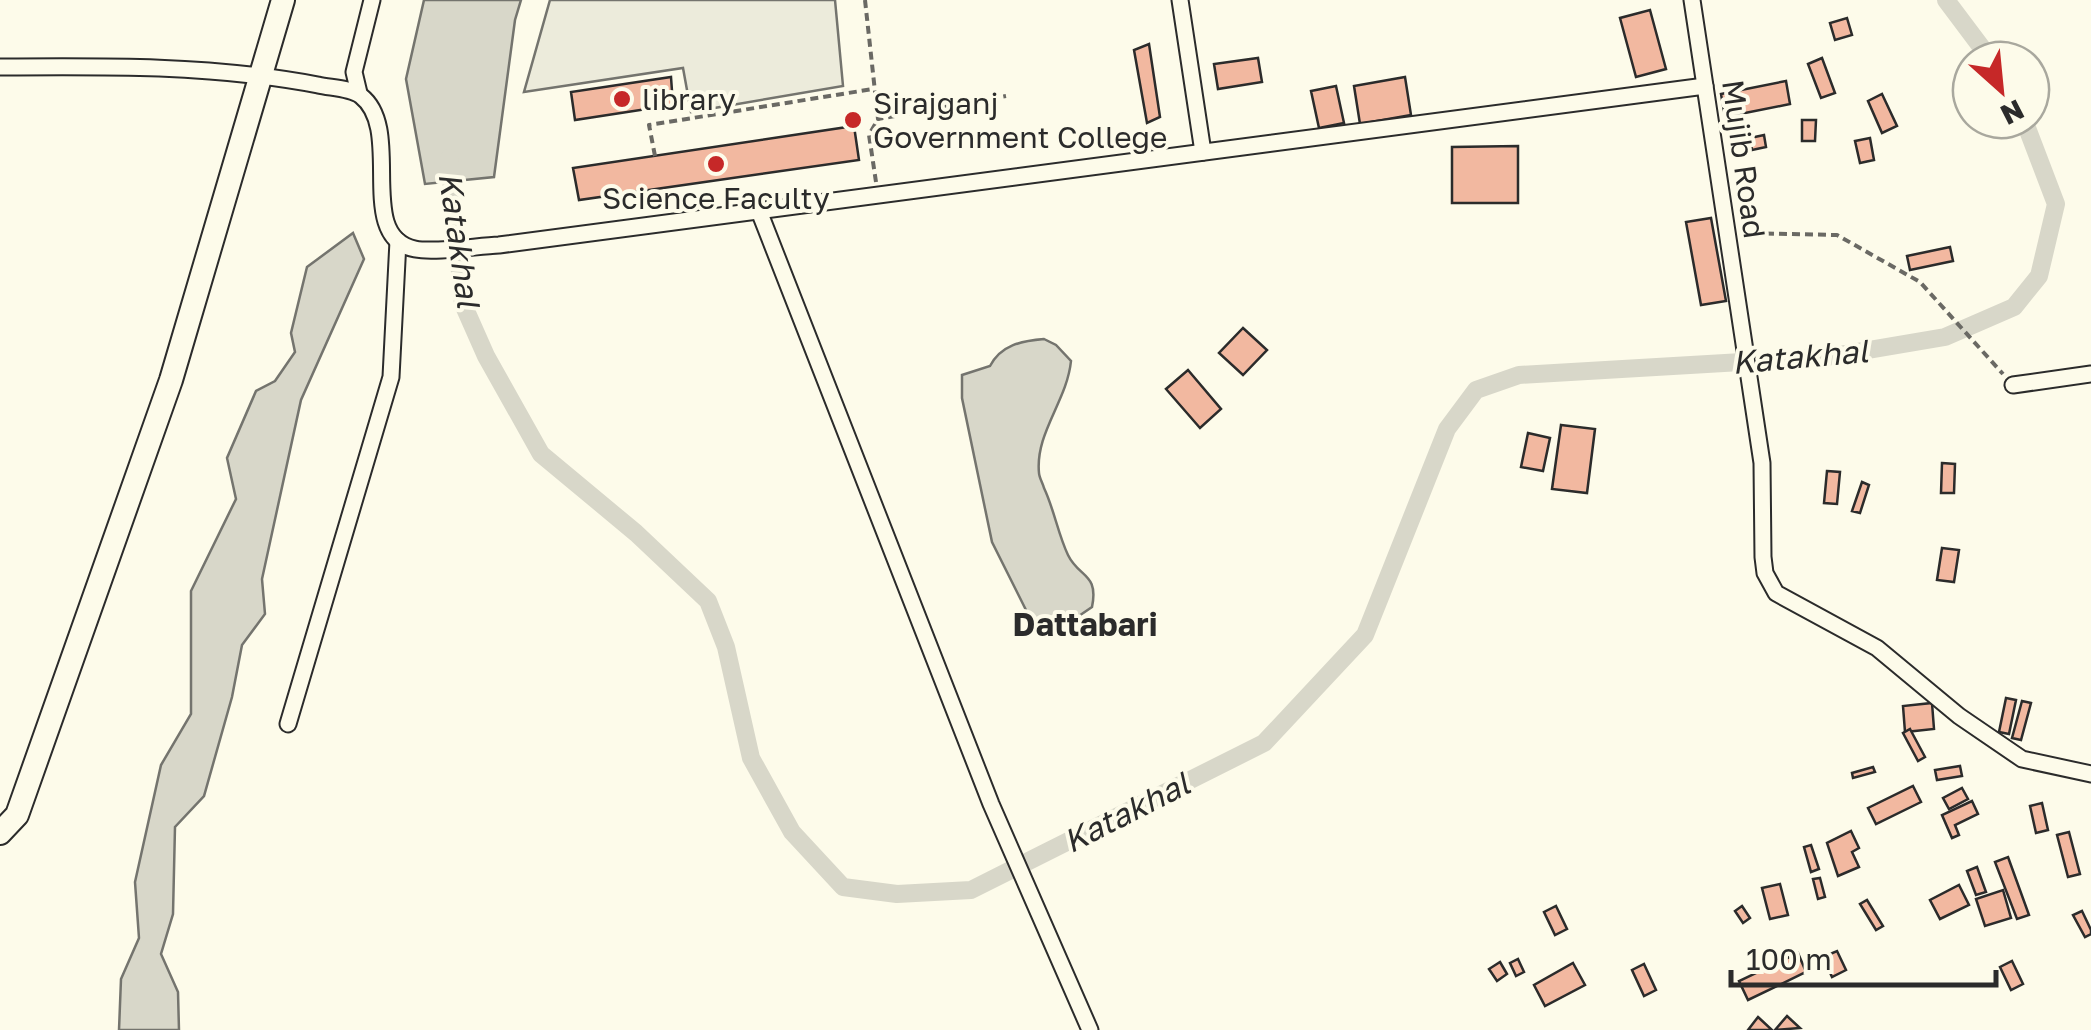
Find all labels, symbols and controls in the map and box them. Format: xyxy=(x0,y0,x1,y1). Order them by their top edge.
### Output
north arrow xyxy=(1951,40,2051,140)
street label: Mujib Road xyxy=(1715,78,1773,240)
place label: library xyxy=(642,81,736,117)
place label: Sirajganj Government College xyxy=(873,85,1167,155)
marker: library xyxy=(611,88,633,110)
text: N xyxy=(1996,93,2030,132)
marker: Sirajganj Government College xyxy=(842,109,864,131)
marker: Science Faculty xyxy=(705,153,727,175)
water label: Katakhal xyxy=(432,170,489,312)
place label: Science Faculty xyxy=(602,180,830,216)
water label: Katakhal xyxy=(1730,331,1871,381)
district label: Dattabari xyxy=(1013,605,1157,643)
water label: Katakhal xyxy=(1057,763,1197,860)
scale bar xyxy=(1731,925,1996,987)
text: 100 m xyxy=(1746,941,1832,977)

